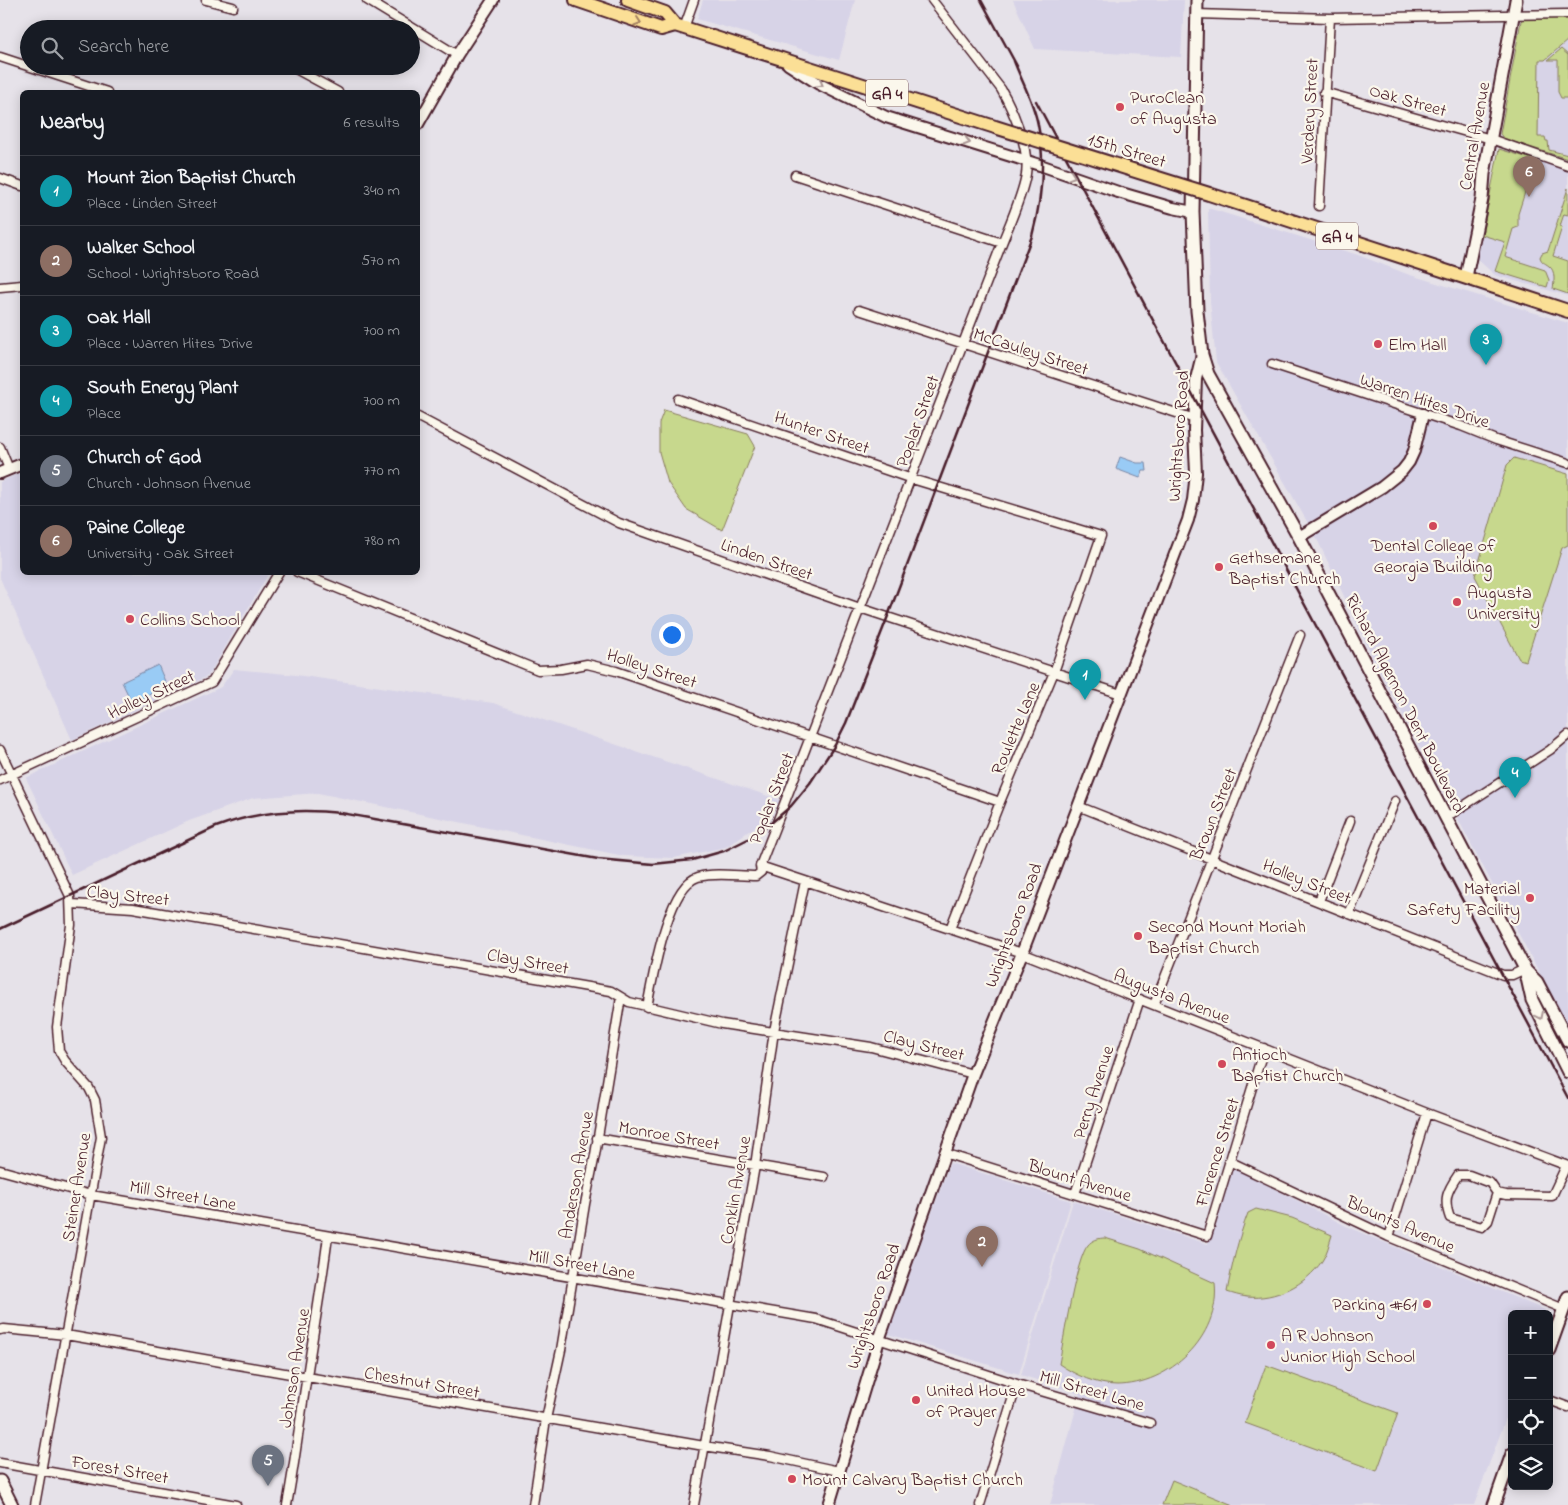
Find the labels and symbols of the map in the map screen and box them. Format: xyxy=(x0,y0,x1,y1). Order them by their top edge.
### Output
one-way arrow xyxy=(634,16,642,26)
street label: Verdery Street xyxy=(1295,58,1327,166)
one-way arrow xyxy=(815,78,824,88)
street label: Oak Street xyxy=(1366,78,1449,125)
street label: Central Avenue xyxy=(1454,79,1498,193)
road number: GA 4 xyxy=(866,80,908,106)
place label: PuroClean of Augusta xyxy=(1130,86,1217,134)
marker: PuroClean of Augusta xyxy=(1114,101,1126,113)
street label: 15th Street xyxy=(1084,128,1169,176)
one-way arrow xyxy=(963,137,971,147)
pin: 6 xyxy=(1513,156,1545,197)
one-way arrow xyxy=(1068,170,1076,180)
road number: GA 4 xyxy=(1316,222,1358,250)
street label: McCauley Street xyxy=(969,322,1091,384)
pin: 3 xyxy=(1470,324,1502,365)
place label: Elm Hall xyxy=(1388,333,1447,359)
marker: Elm Hall xyxy=(1372,338,1384,350)
street label: Warren Hites Drive xyxy=(1356,368,1493,437)
street label: Wrightsboro Road xyxy=(1162,370,1199,503)
street label: Poplar Street xyxy=(890,372,948,471)
street label: Hunter Street xyxy=(770,405,872,462)
marker: Dental College of Georgia Building xyxy=(1427,520,1439,532)
street label: Linden Street xyxy=(717,533,816,589)
place label: Dental College of Georgia Building xyxy=(1370,534,1496,582)
place label: Gethsemane Baptist Church xyxy=(1228,546,1340,593)
marker: Gethsemane Baptist Church xyxy=(1213,561,1225,573)
place label: Augusta University xyxy=(1467,581,1540,628)
street label: Richard Algernon Dent Boulevard xyxy=(1337,590,1471,819)
marker: Augusta University xyxy=(1451,596,1463,608)
place label: Collins School xyxy=(140,608,240,634)
marker: Collins School xyxy=(124,613,136,625)
your location xyxy=(659,622,685,648)
street label: Holley Street xyxy=(603,643,700,697)
pin: 1 xyxy=(1069,659,1101,700)
street label: Holley Street xyxy=(104,664,200,727)
street label: Roulette Lane xyxy=(986,677,1048,779)
street label: Poplar Street xyxy=(744,749,802,848)
pin: 4 xyxy=(1499,757,1531,798)
street label: Brown Street xyxy=(1184,765,1245,866)
street label: Holley Street xyxy=(1258,853,1354,912)
street label: Wrightsboro Road xyxy=(979,860,1051,992)
place label: Material Safety Facility xyxy=(1407,877,1520,924)
street label: Clay Street xyxy=(85,880,170,914)
marker: Material Safety Facility xyxy=(1524,892,1536,904)
place label: Second Mount Moriah Baptist Church xyxy=(1147,915,1306,962)
marker: Second Mount Moriah Baptist Church xyxy=(1132,930,1144,942)
street label: Clay Street xyxy=(485,943,571,983)
street label: Augusta Avenue xyxy=(1109,964,1234,1033)
one-way arrow xyxy=(1533,1011,1544,1020)
street label: Clay Street xyxy=(880,1024,967,1070)
street label: Perry Avenue xyxy=(1068,1042,1123,1143)
place label: Antioch Baptist Church xyxy=(1231,1043,1343,1090)
marker: Antioch Baptist Church xyxy=(1216,1058,1228,1070)
street label: Florence Street xyxy=(1190,1095,1248,1211)
street label: Anderson Avenue xyxy=(554,1108,602,1241)
street label: Monroe Street xyxy=(616,1115,721,1159)
street label: Steiner Avenue xyxy=(57,1130,100,1244)
street label: Conklin Avenue xyxy=(715,1133,759,1247)
street label: Blount Avenue xyxy=(1024,1154,1135,1210)
street label: Mill Street Lane xyxy=(127,1175,239,1219)
street label: Blounts Avenue xyxy=(1341,1190,1459,1262)
pin: 2 xyxy=(966,1226,998,1267)
street label: Wrightsboro Road xyxy=(841,1240,910,1373)
street label: Mill Street Lane xyxy=(526,1244,638,1288)
place label: Parking #61 xyxy=(1332,1293,1417,1320)
marker: Parking #61 xyxy=(1421,1298,1433,1310)
street label: Johnson Avenue xyxy=(274,1306,318,1430)
place label: A R Johnson Junior High School xyxy=(1281,1324,1415,1372)
marker: A R Johnson Junior High School xyxy=(1265,1339,1277,1351)
street label: Chestnut Street xyxy=(362,1361,481,1407)
street label: Mill Street Lane xyxy=(1036,1365,1148,1420)
place label: United House of Prayer xyxy=(926,1379,1026,1426)
marker: United House of Prayer xyxy=(910,1394,922,1406)
pin: 5 xyxy=(252,1445,284,1486)
street label: Forest Street xyxy=(68,1449,170,1492)
place label: Mount Calvary Baptist Church xyxy=(802,1468,1023,1494)
marker: Mount Calvary Baptist Church xyxy=(786,1473,798,1485)

